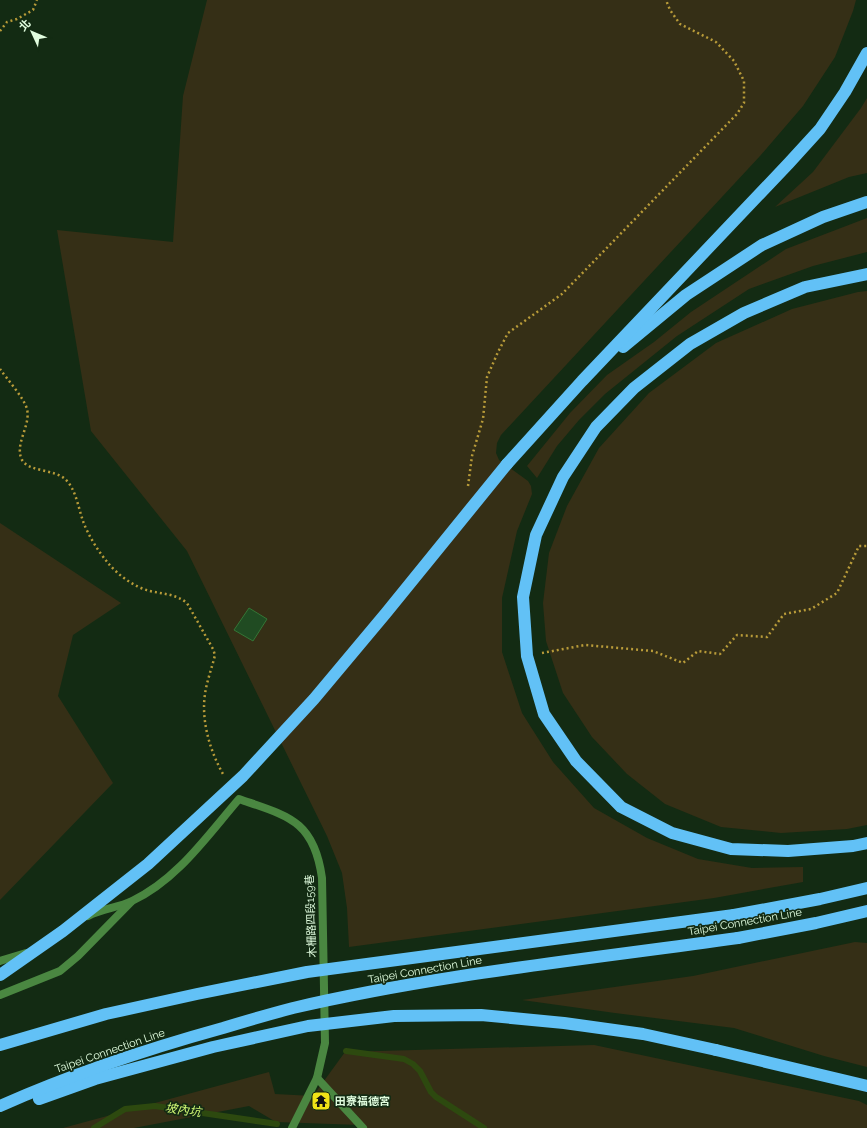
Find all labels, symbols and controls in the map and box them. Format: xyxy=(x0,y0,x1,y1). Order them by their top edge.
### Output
north arrow xyxy=(12,12,52,52)
text: 北 xyxy=(17,17,34,34)
street label: 木柵路四段159巷 xyxy=(303,874,319,958)
street label: Taipei Connection Line xyxy=(687,905,803,938)
street label: Taipei Connection Line xyxy=(367,953,483,986)
street label: Taipei Connection Line xyxy=(53,1026,167,1076)
temple icon: 田寮福德宮 xyxy=(310,1090,332,1112)
place label: 田寮福德宮 xyxy=(335,1095,390,1108)
water label: 坡內坑 xyxy=(164,1101,204,1120)

